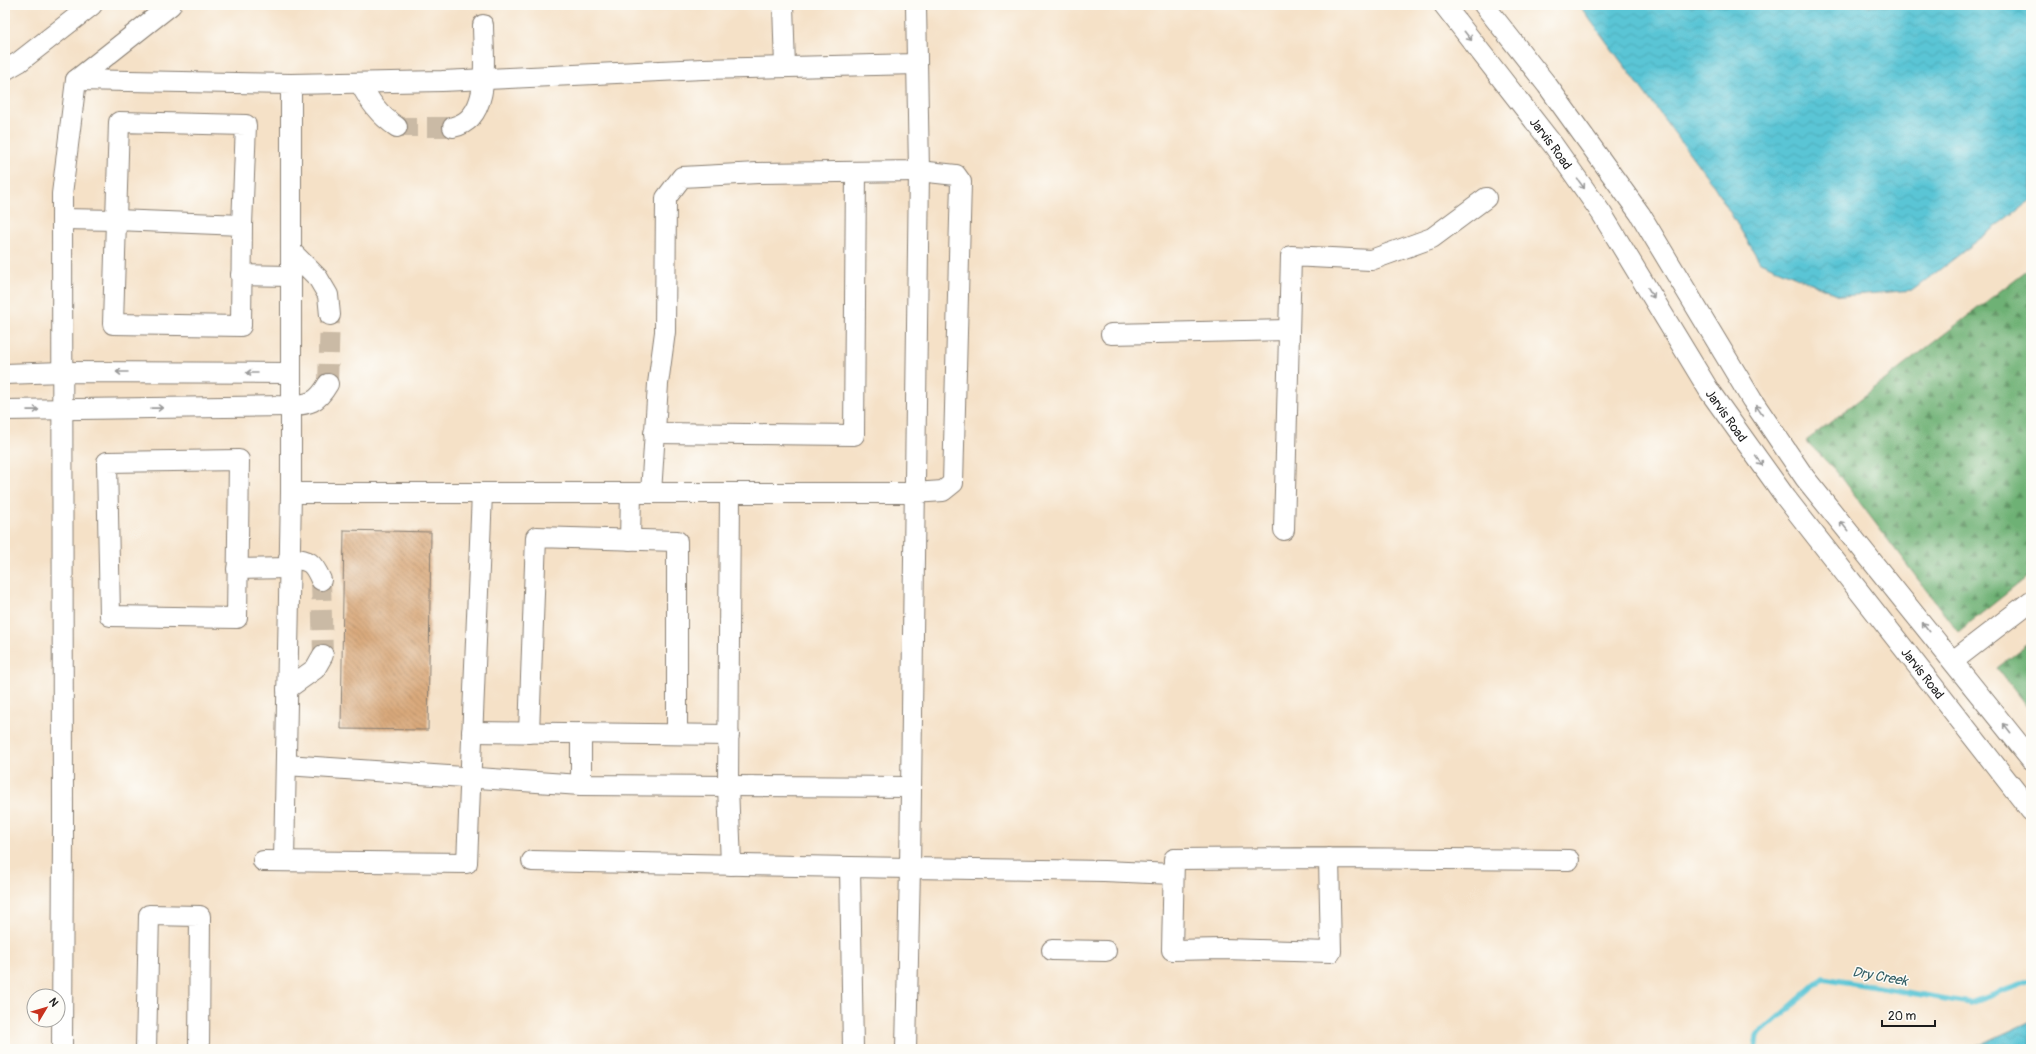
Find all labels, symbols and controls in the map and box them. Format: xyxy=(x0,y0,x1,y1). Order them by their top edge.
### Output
one-way arrow xyxy=(1464,30,1473,41)
street label: Jarvis Road xyxy=(1526,115,1575,173)
one-way arrow xyxy=(1577,178,1585,189)
one-way arrow xyxy=(1647,287,1655,298)
one-way arrow xyxy=(116,368,129,376)
one-way arrow xyxy=(246,369,259,377)
street label: Jarvis Road xyxy=(1702,387,1750,445)
one-way arrow xyxy=(150,404,163,412)
one-way arrow xyxy=(1755,404,1763,415)
one-way arrow xyxy=(26,406,39,413)
one-way arrow xyxy=(1755,456,1763,467)
one-way arrow xyxy=(1839,520,1848,531)
one-way arrow xyxy=(1921,621,1930,632)
street label: Jarvis Road xyxy=(1897,645,1947,702)
one-way arrow xyxy=(2002,723,2011,734)
water label: Dry Creek xyxy=(1851,963,1910,990)
north arrow xyxy=(26,988,66,1028)
text: N xyxy=(46,995,61,1010)
scale bar xyxy=(1882,1002,1935,1028)
text: 20 m xyxy=(1888,1009,1917,1024)

